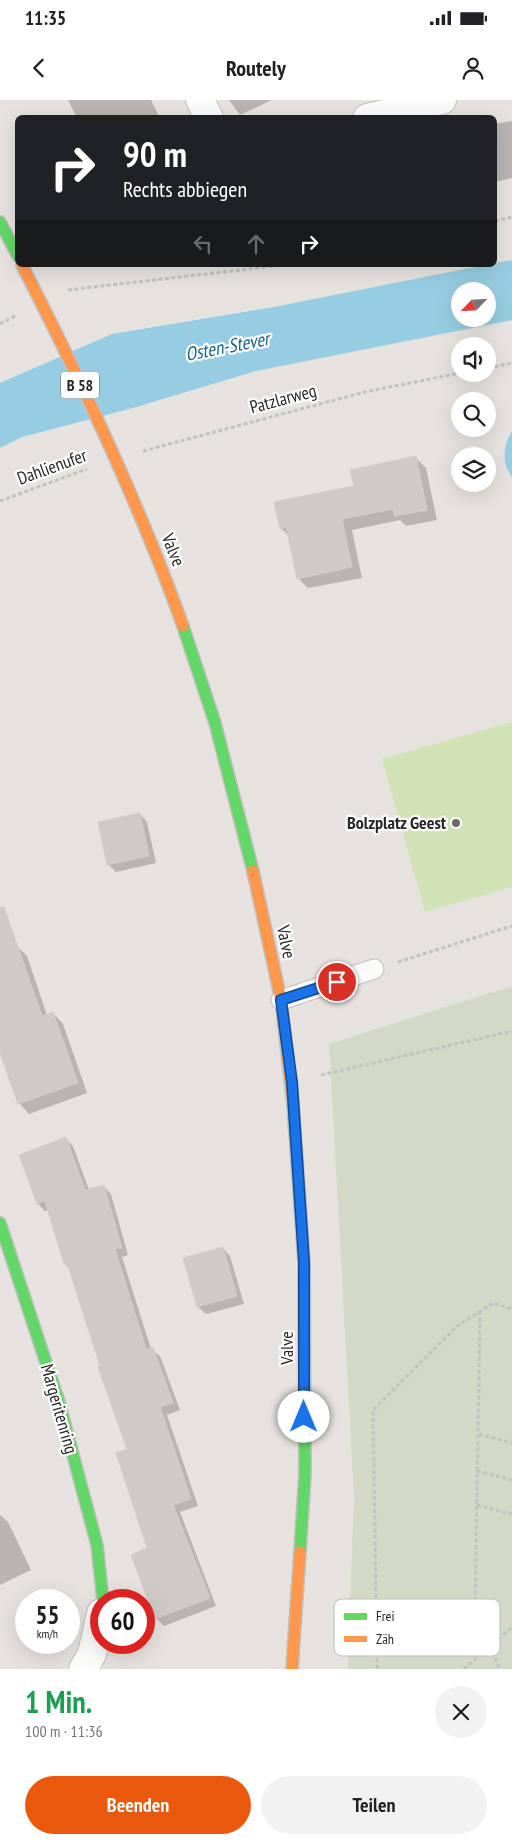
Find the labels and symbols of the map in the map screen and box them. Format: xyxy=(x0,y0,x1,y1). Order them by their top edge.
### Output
north arrow xyxy=(451,282,496,328)
water label: Osten-Stever xyxy=(183,326,274,366)
road number: B 58 xyxy=(61,372,99,398)
street label: Patzlarweg xyxy=(247,379,319,418)
street label: Dahlienufer xyxy=(14,443,90,490)
street label: Valve xyxy=(156,529,190,570)
place label: Bolzplatz Geest xyxy=(347,811,447,834)
marker: Bolzplatz Geest xyxy=(450,817,462,829)
street label: Valve xyxy=(272,922,301,961)
pin xyxy=(316,961,358,1003)
street label: Valve xyxy=(275,1331,298,1366)
street label: Margeritenring xyxy=(36,1361,83,1456)
position arrow xyxy=(277,1390,329,1442)
speed limit sign: 60 xyxy=(90,1589,155,1654)
legend xyxy=(334,1599,500,1656)
text: Frei xyxy=(376,1607,394,1625)
text: Zäh xyxy=(376,1630,394,1648)

